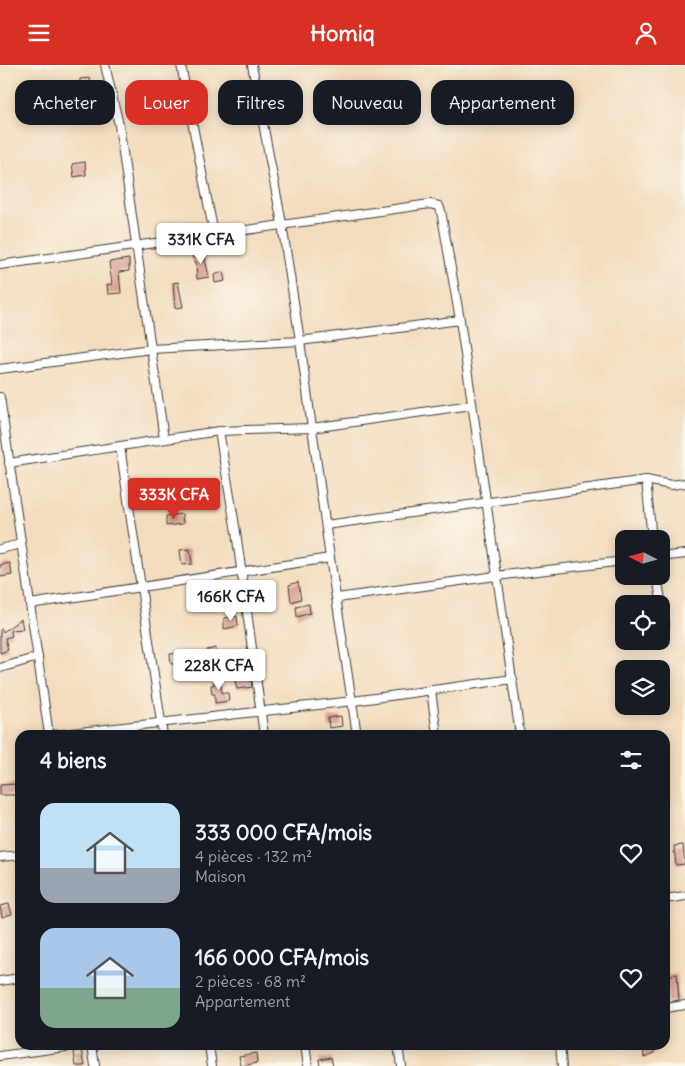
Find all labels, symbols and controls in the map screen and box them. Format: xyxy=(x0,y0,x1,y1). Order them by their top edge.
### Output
icon: menu xyxy=(25,19,53,47)
text: Homiq xyxy=(310,19,375,47)
icon: person xyxy=(632,19,660,47)
chip: Acheter xyxy=(15,80,115,125)
chip: Louer xyxy=(125,80,208,125)
chip: Filtres xyxy=(218,80,303,125)
chip: Nouveau xyxy=(313,80,421,125)
chip: Appartement xyxy=(431,80,574,125)
pin: 331K CFA xyxy=(149,223,253,265)
text: 331K CFA xyxy=(167,229,235,249)
pin: 333K CFA xyxy=(122,477,226,520)
text: 333K CFA xyxy=(139,484,209,504)
north arrow xyxy=(615,530,670,585)
map controls xyxy=(615,530,670,715)
pin: 166K CFA xyxy=(179,579,283,622)
text: 166K CFA xyxy=(197,586,265,606)
button: locate xyxy=(615,595,670,650)
pin: 228K CFA xyxy=(167,649,271,691)
text: 228K CFA xyxy=(184,655,254,675)
button: layers xyxy=(615,660,670,715)
icon: filters xyxy=(617,746,645,774)
text: 4 biens xyxy=(40,747,106,774)
text: 333 000 CFA/mois xyxy=(195,819,372,846)
icon: home xyxy=(80,823,140,883)
icon: heart xyxy=(617,839,645,867)
text: 4 pièces · 132 m² xyxy=(195,846,312,866)
text: Maison xyxy=(195,866,246,886)
text: 166 000 CFA/mois xyxy=(195,944,369,971)
icon: home xyxy=(80,948,140,1008)
icon: heart xyxy=(617,964,645,992)
text: 2 pièces · 68 m² xyxy=(195,971,306,991)
text: Appartement xyxy=(195,991,290,1011)

